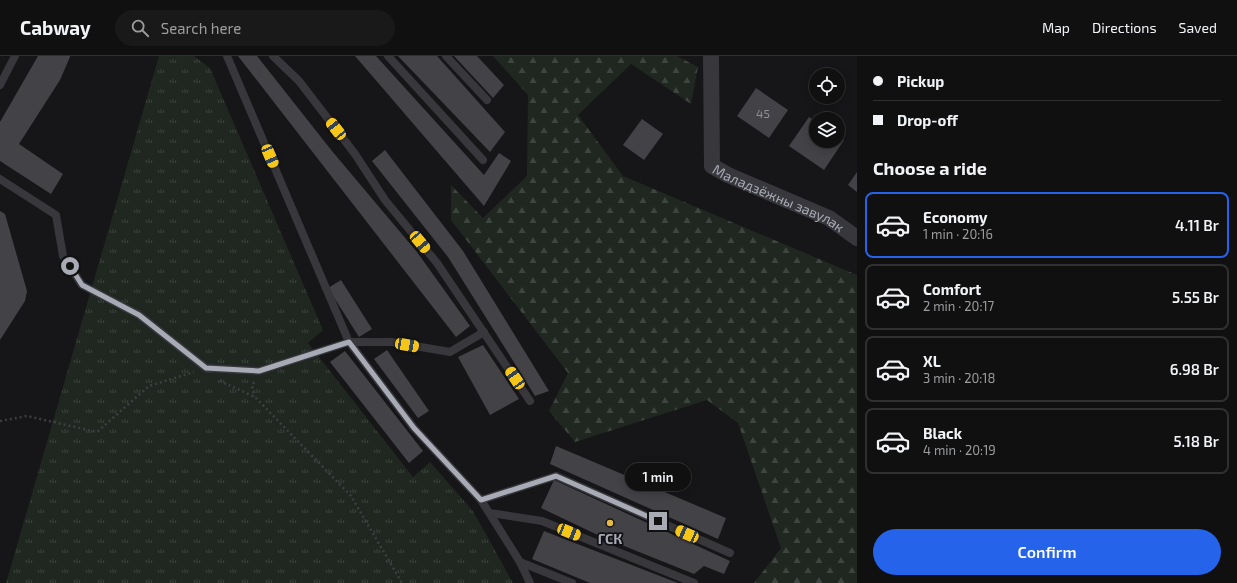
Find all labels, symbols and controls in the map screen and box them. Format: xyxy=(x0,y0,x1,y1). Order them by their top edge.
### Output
search box xyxy=(115,10,395,46)
text: Cabway xyxy=(20,16,91,39)
icon: search xyxy=(129,17,151,39)
text: Search here xyxy=(161,19,241,37)
text: Map xyxy=(1042,19,1070,36)
text: Directions xyxy=(1092,19,1157,36)
text: Saved xyxy=(1179,19,1217,36)
map controls xyxy=(809,68,845,148)
button: locate xyxy=(809,68,845,104)
text: Pickup xyxy=(897,72,944,90)
house number: 45 xyxy=(756,106,770,120)
text: Drop-off xyxy=(897,111,958,129)
button: layers xyxy=(809,112,845,148)
car xyxy=(324,116,348,142)
car xyxy=(260,143,280,169)
text: Choose a ride xyxy=(873,157,987,179)
street label: Маладзёжны завулак xyxy=(710,160,849,235)
icon: car xyxy=(875,207,911,243)
text: Economy xyxy=(923,208,988,226)
text: 4.11 Br xyxy=(1175,216,1219,234)
text: 1 min · 20:16 xyxy=(923,226,993,242)
car xyxy=(408,229,432,255)
route start xyxy=(61,257,79,275)
icon: car xyxy=(875,279,911,315)
text: Comfort xyxy=(923,280,981,298)
text: 5.55 Br xyxy=(1172,288,1219,306)
text: 2 min · 20:17 xyxy=(923,298,994,314)
car xyxy=(394,337,420,353)
icon: car xyxy=(875,351,911,387)
text: XL xyxy=(923,352,941,370)
text: 6.98 Br xyxy=(1170,360,1219,378)
car xyxy=(503,365,527,391)
text: 3 min · 20:18 xyxy=(923,370,995,386)
icon: car xyxy=(875,423,911,459)
text: Black xyxy=(923,424,962,442)
text: 5.18 Br xyxy=(1173,432,1219,450)
text: 4 min · 20:19 xyxy=(923,442,996,458)
callout: 1 min xyxy=(625,463,691,491)
text: 1 min xyxy=(643,469,673,485)
route end xyxy=(649,512,667,530)
marker: ГСК xyxy=(605,518,615,528)
car xyxy=(556,522,582,542)
car xyxy=(674,524,700,544)
button: Confirm xyxy=(873,529,1221,575)
place label: ГСК xyxy=(598,530,622,547)

